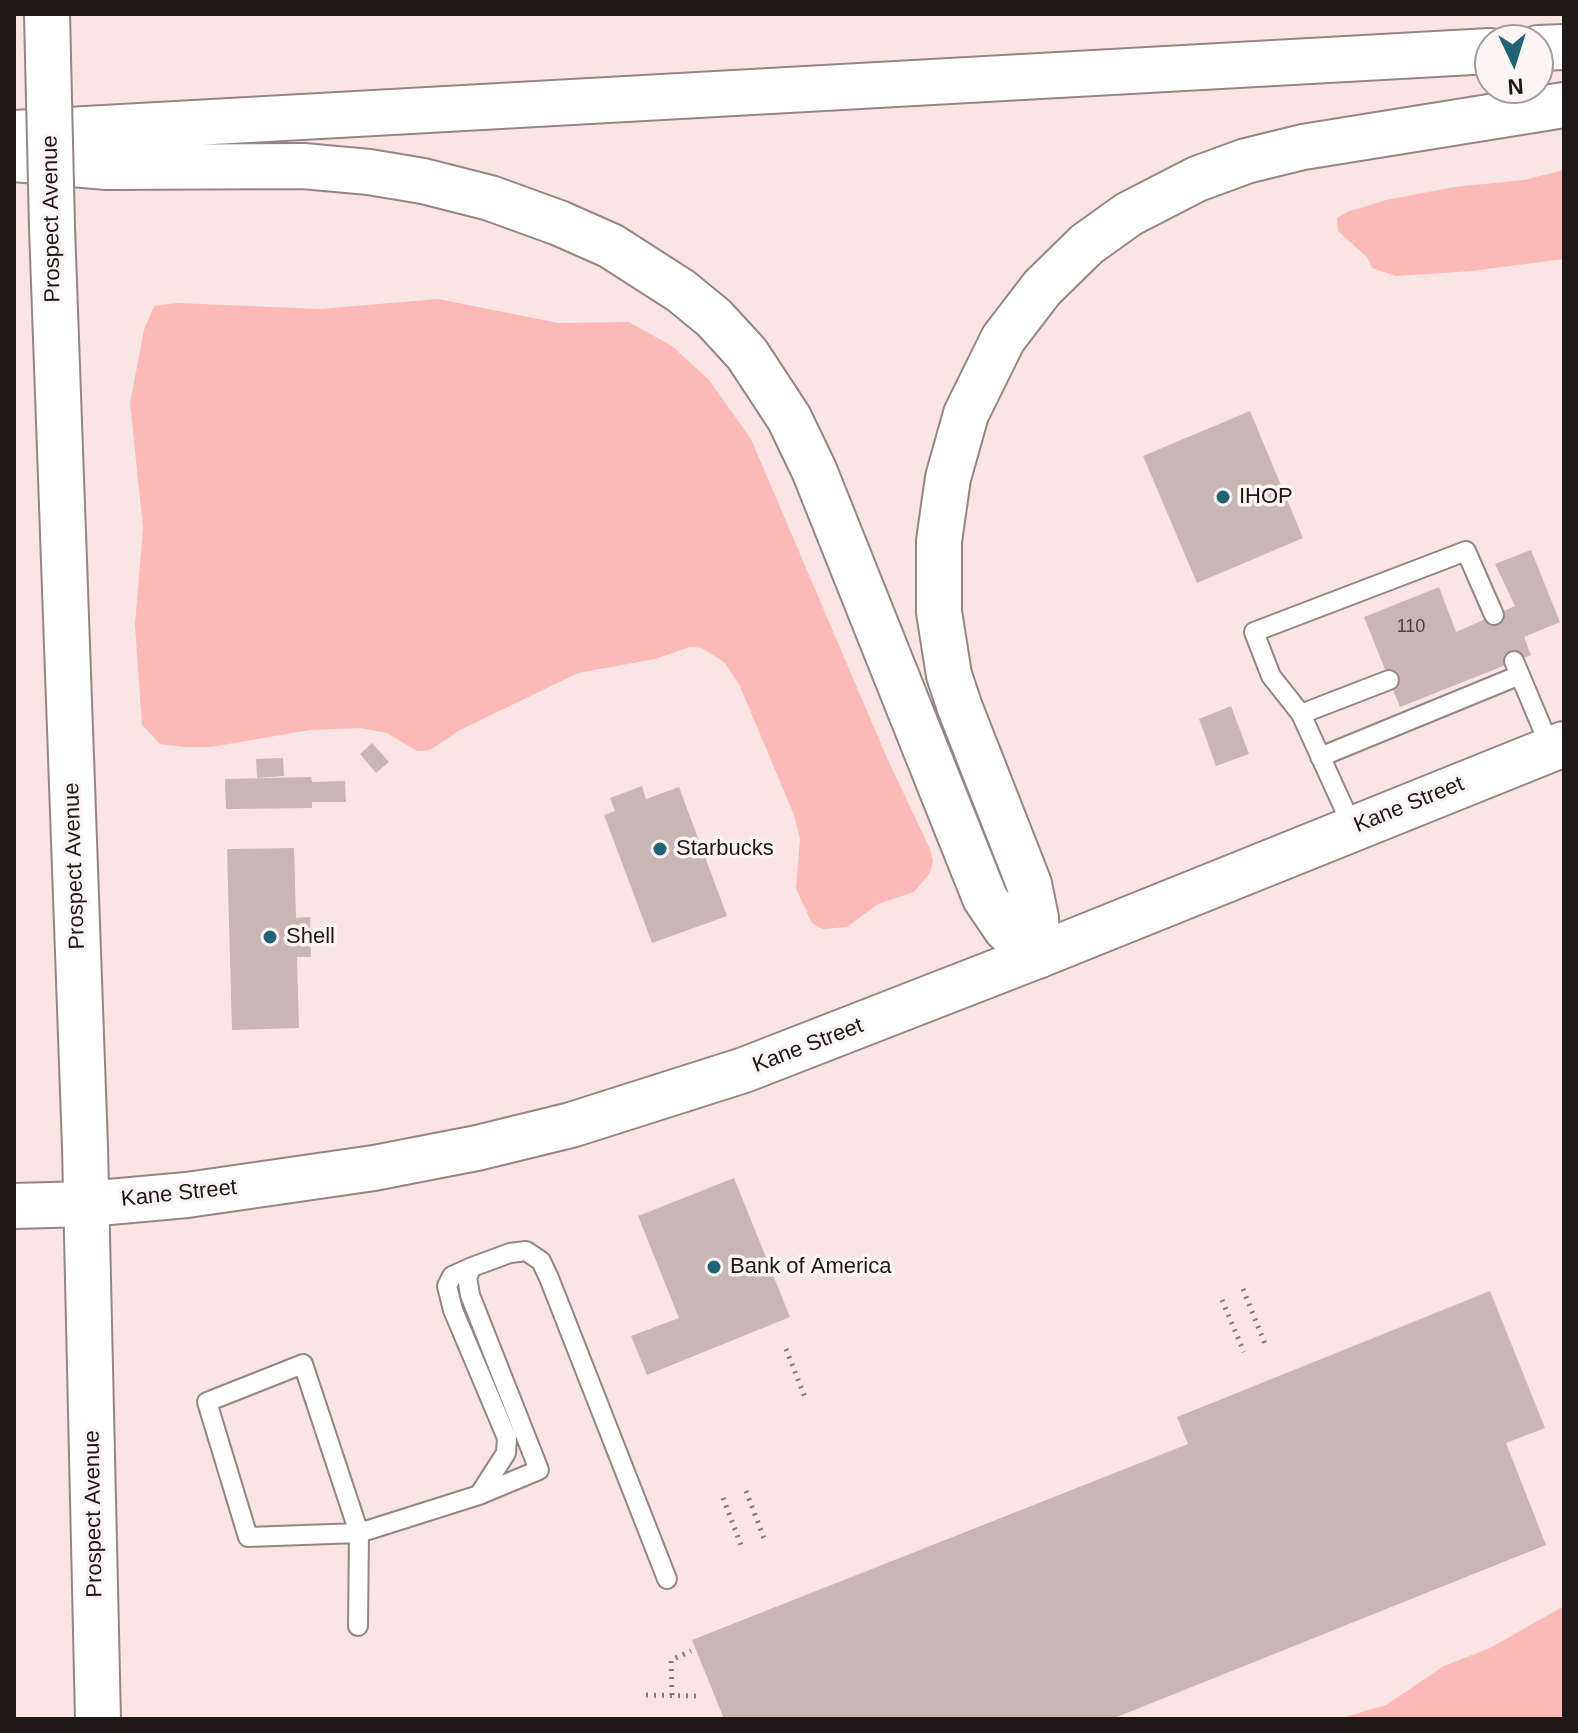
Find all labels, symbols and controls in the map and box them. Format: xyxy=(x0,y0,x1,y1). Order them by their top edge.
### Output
north arrow xyxy=(1474,24,1554,104)
text: N xyxy=(1507,73,1524,99)
street label: Prospect Avenue xyxy=(37,135,67,303)
place label: IHOP xyxy=(1239,484,1293,510)
marker: IHOP xyxy=(1214,488,1232,506)
house number: 110 xyxy=(1397,616,1425,638)
street label: Kane Street xyxy=(1350,771,1468,839)
street label: Prospect Avenue xyxy=(59,782,91,950)
place label: Starbucks xyxy=(676,836,774,862)
marker: Starbucks xyxy=(651,840,669,858)
place label: Shell xyxy=(286,924,335,950)
marker: Shell xyxy=(261,928,279,946)
street label: Kane Street xyxy=(749,1013,867,1079)
street label: Kane Street xyxy=(120,1175,238,1213)
place label: Bank of America xyxy=(730,1254,891,1280)
marker: Bank of America xyxy=(705,1258,723,1276)
street label: Prospect Avenue xyxy=(79,1430,109,1598)

